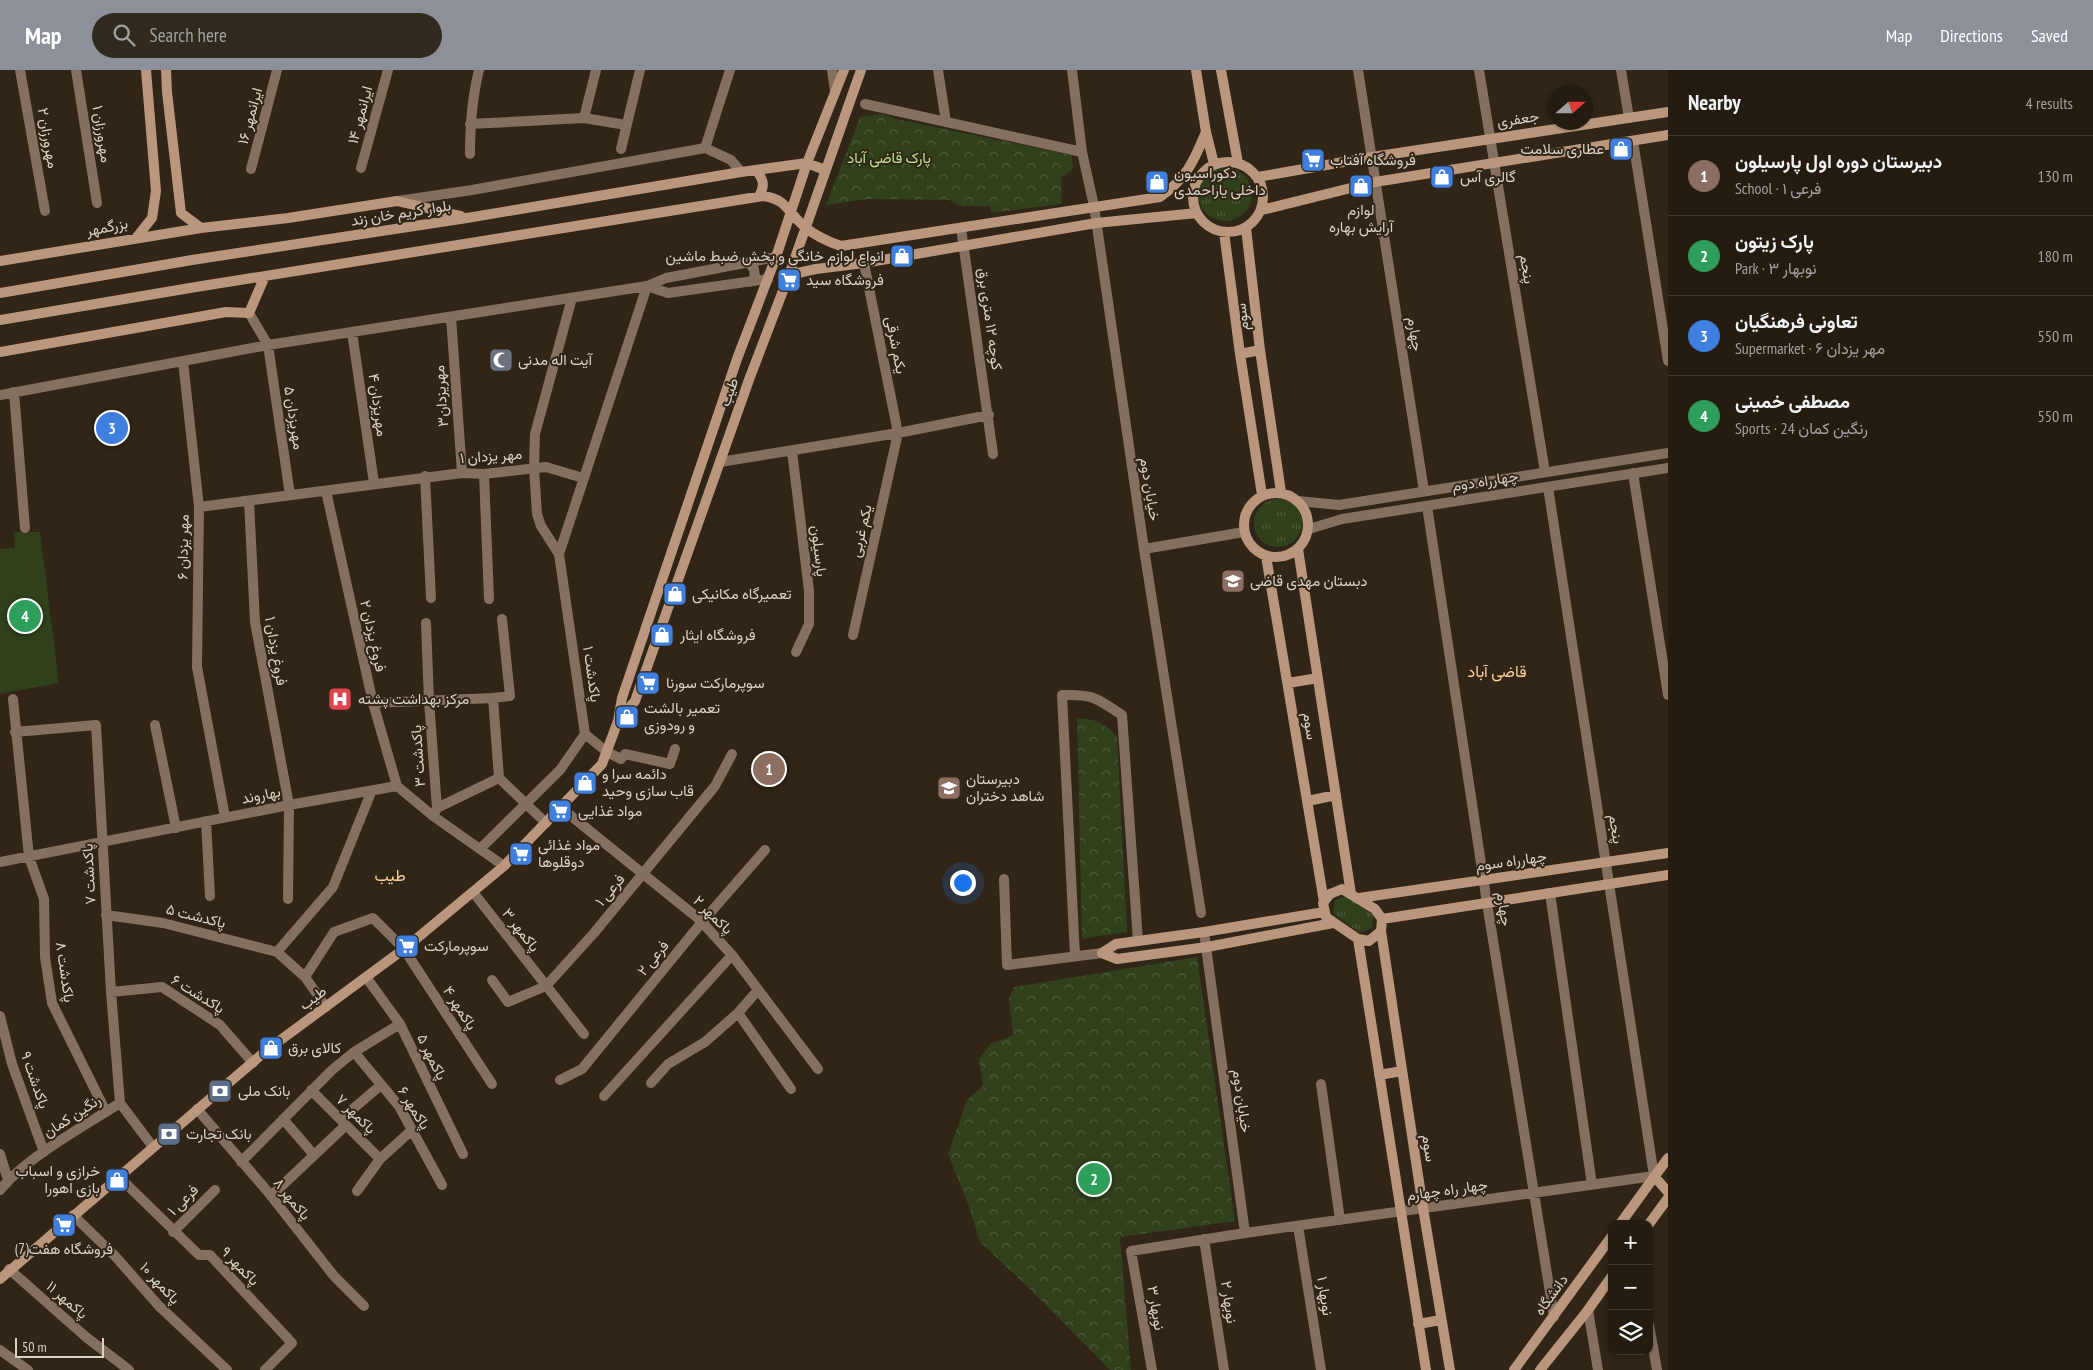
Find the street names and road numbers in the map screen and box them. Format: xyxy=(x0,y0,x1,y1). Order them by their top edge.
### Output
street label: ایرانمهر ۱۴ xyxy=(343,84,376,146)
street label: ایرانمهر ۱۶ xyxy=(233,85,266,146)
street label: مهرورزان ۱ xyxy=(89,104,116,164)
street label: مهرورزان ۲ xyxy=(34,106,63,170)
street label: جعفری xyxy=(1495,106,1541,132)
street label: بلوار کریم خان زند xyxy=(349,195,453,231)
street label: بزرگمهر xyxy=(83,213,129,240)
street label: پنجم xyxy=(1515,253,1539,285)
street label: کوچه ۱۲ متری برق xyxy=(973,267,1007,372)
street label: سوم xyxy=(1231,302,1253,332)
street label: یکم شرقی xyxy=(881,315,911,375)
street label: چهارم xyxy=(1402,315,1428,353)
street label: مهریزدان۳ xyxy=(429,365,452,428)
street label: مهریزدان ۴ xyxy=(365,372,392,438)
street label: طیب xyxy=(715,375,743,409)
street label: مهریزدان ۵ xyxy=(280,385,309,451)
street label: مهر یزدان ۱ xyxy=(459,444,523,467)
street label: خیابان دوم xyxy=(1135,456,1165,522)
street label: چهارراه دوم xyxy=(1450,466,1520,496)
street label: یکم غربی xyxy=(845,503,877,559)
street label: مهر یزدان ۶ xyxy=(172,514,193,580)
street label: پارسیلون xyxy=(806,524,832,578)
street label: فروغ یزدان ۲ xyxy=(354,598,391,674)
street label: فروغ یزدان ۱ xyxy=(259,615,292,687)
street label: پاکدشت ۱ xyxy=(578,645,606,703)
street label: سوم xyxy=(1298,711,1322,741)
street label: پاکدشت ۳ xyxy=(406,724,430,788)
street label: بهاروند xyxy=(240,781,282,808)
street label: پنجم xyxy=(1604,813,1628,845)
street label: پاکدشت ۷ xyxy=(77,843,101,905)
street label: چهارراه سوم xyxy=(1474,846,1548,876)
street label: فرعی ۱ xyxy=(591,869,630,910)
street label: چهارم xyxy=(1491,890,1517,928)
street label: پاکمهر ۲ xyxy=(689,891,737,939)
street label: پاکدشت ۵ xyxy=(164,899,228,933)
street label: پاکمهر ۳ xyxy=(498,904,544,956)
street label: فرعی ۲ xyxy=(633,936,673,980)
street label: پاکدشت ۸ xyxy=(51,940,79,1004)
street label: پاکدشت ۶ xyxy=(167,970,229,1018)
street label: طیب xyxy=(295,981,330,1014)
street label: پاکمهر ۴ xyxy=(438,982,482,1034)
street label: پاکمهر ۵ xyxy=(412,1031,452,1083)
street label: پاکدشت ۹ xyxy=(16,1049,54,1111)
street label: خیابان دوم xyxy=(1228,1068,1256,1134)
street label: پاکمهر ۶ xyxy=(393,1083,435,1133)
street label: رنگین کمان xyxy=(39,1090,105,1142)
street label: پاکمهر ۷ xyxy=(332,1090,380,1138)
street label: سوم xyxy=(1417,1133,1441,1163)
street label: پاکمهر ۸ xyxy=(269,1174,315,1224)
street label: چهار راه چهارم xyxy=(1405,1174,1489,1206)
street label: فرعی ۱ xyxy=(163,1180,203,1220)
street label: پاکمهر ۹ xyxy=(216,1242,264,1290)
street label: پاکمهر ۱۰ xyxy=(135,1258,185,1308)
street label: دانشگاه xyxy=(1529,1270,1572,1319)
street label: نوبهار ۱ xyxy=(1313,1275,1338,1317)
street label: پاکمهر ۱۱ xyxy=(42,1276,92,1324)
street label: نوبهار ۲ xyxy=(1217,1279,1242,1325)
street label: نوبهار ۳ xyxy=(1143,1284,1170,1332)

